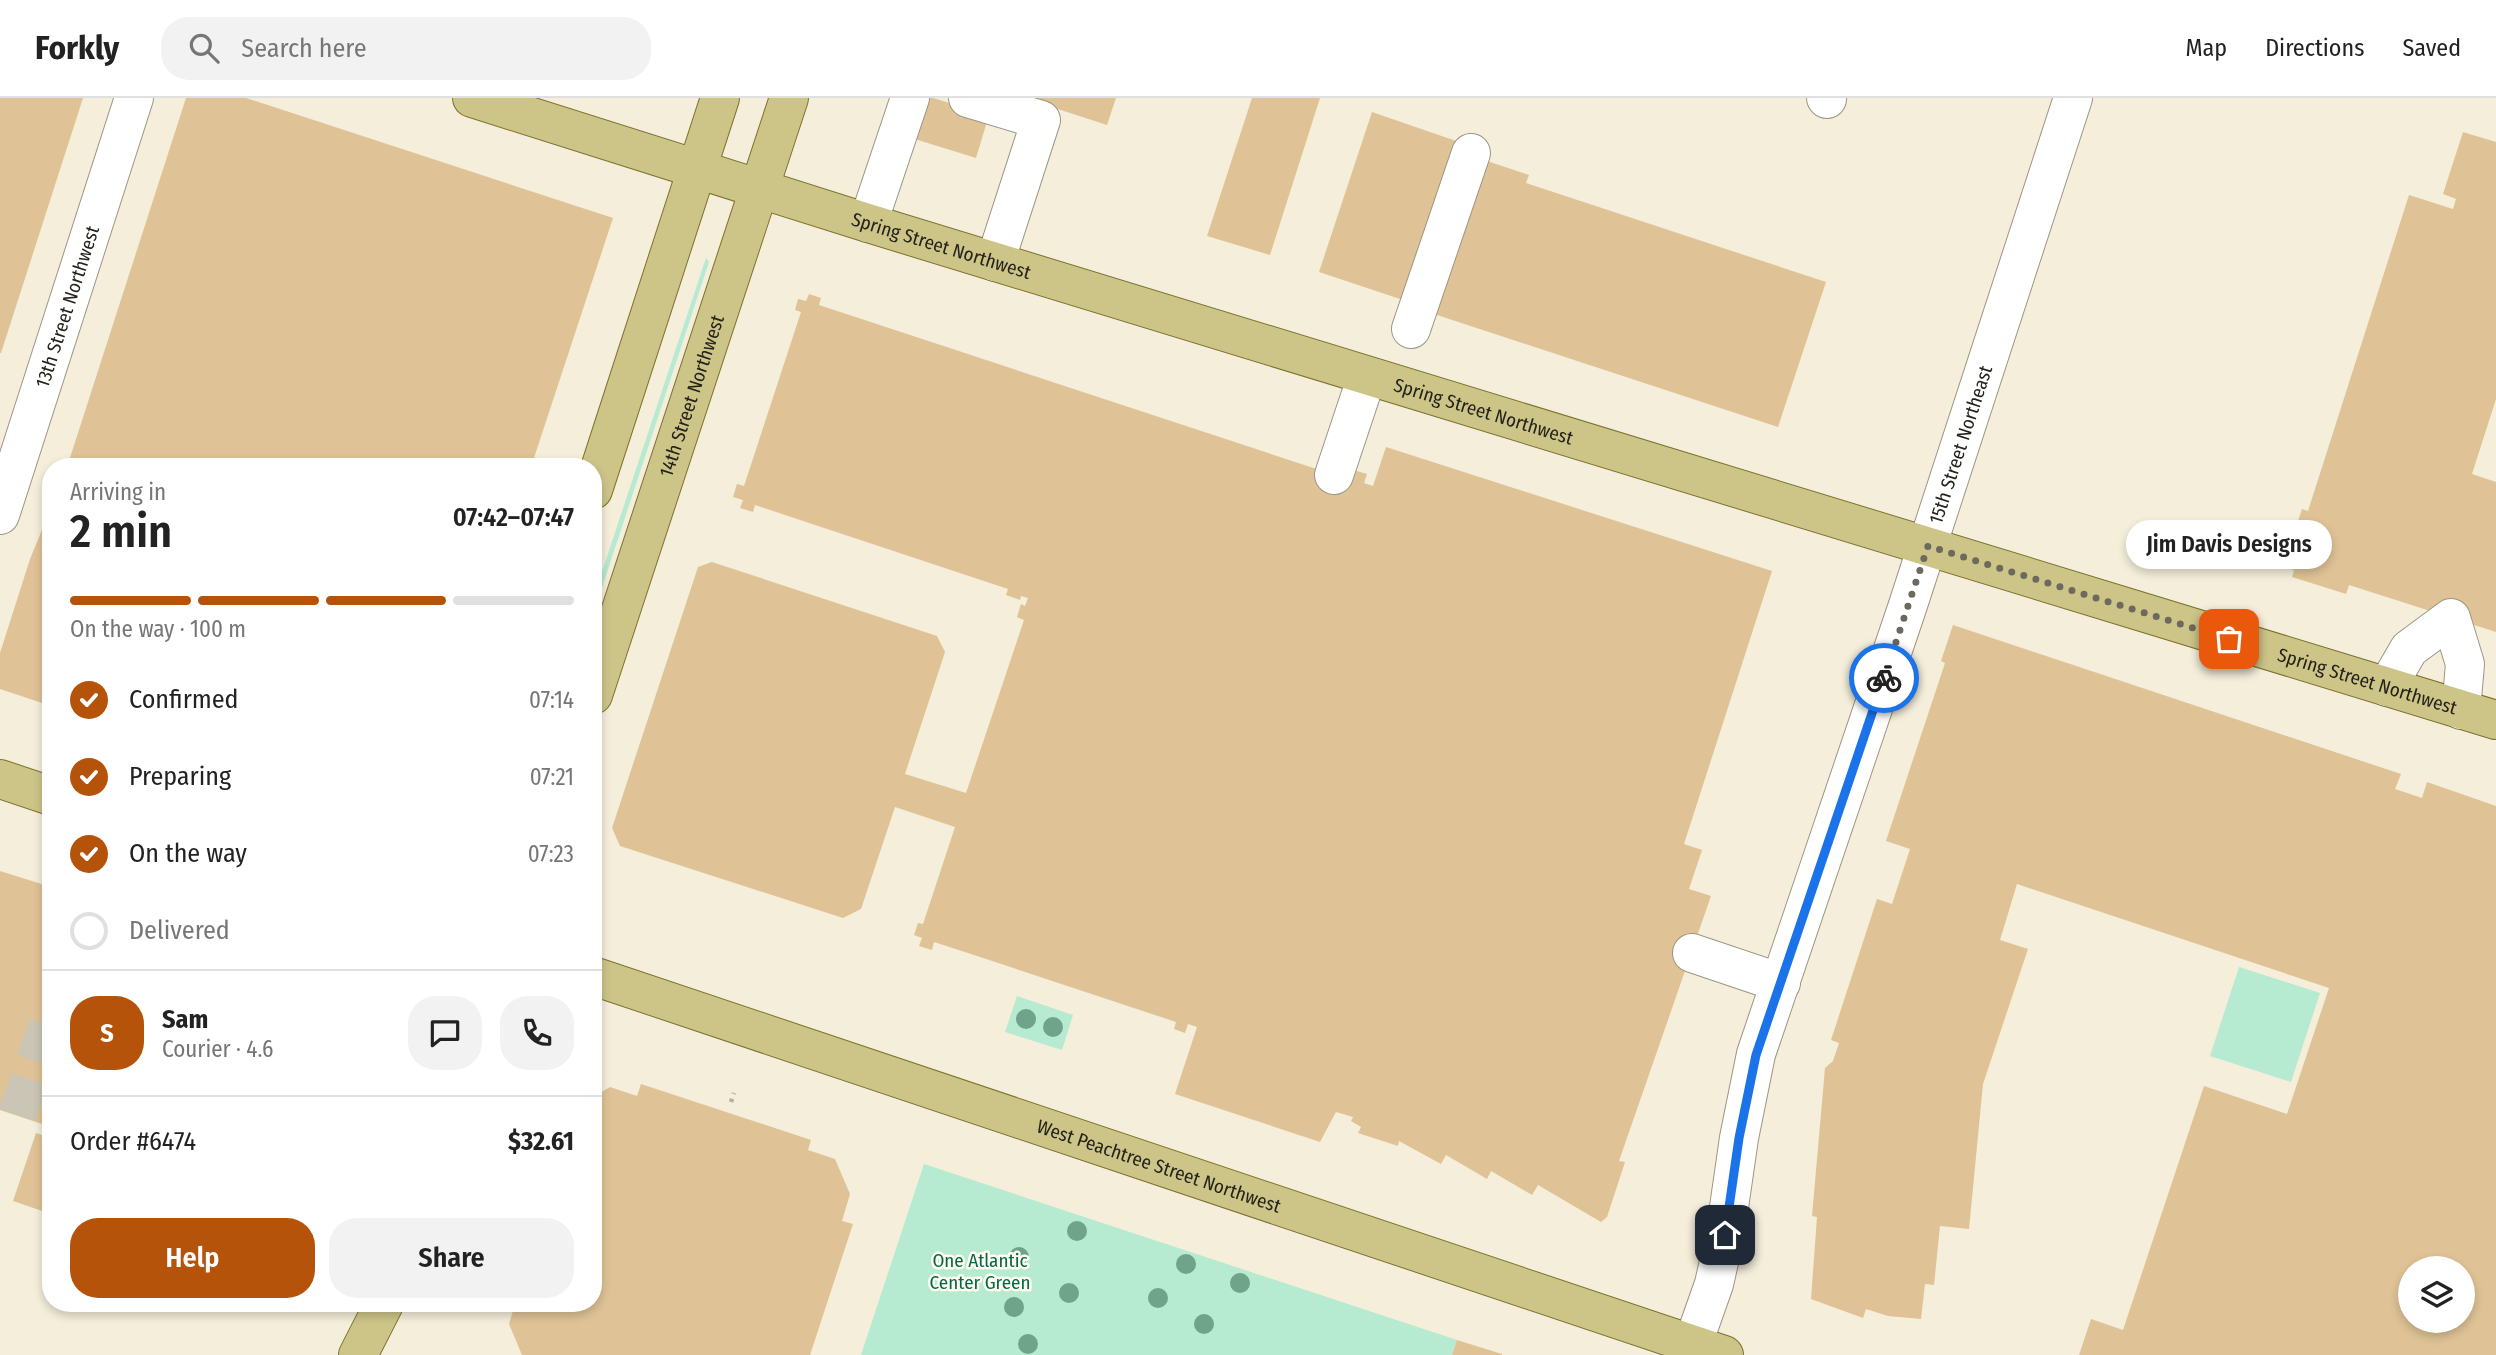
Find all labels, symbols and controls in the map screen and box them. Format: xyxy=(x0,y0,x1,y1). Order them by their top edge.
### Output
search box xyxy=(161,17,651,80)
text: Forkly xyxy=(35,28,119,68)
icon: search xyxy=(185,29,223,67)
text: Search here xyxy=(241,33,367,64)
text: Map xyxy=(2186,34,2227,62)
text: Directions xyxy=(2265,34,2364,62)
text: Saved xyxy=(2402,34,2461,62)
street label: Spring Street Northwest xyxy=(849,208,1034,284)
street label: 13th Street Northwest xyxy=(31,222,104,390)
street label: 14th Street Northwest xyxy=(654,311,729,480)
street label: 15th Street Northeast xyxy=(1924,362,1997,527)
street label: Spring Street Northwest xyxy=(1391,373,1577,450)
text: Arriving in xyxy=(70,478,166,506)
text: 07:42–07:47 xyxy=(453,502,574,533)
text: 2 min xyxy=(70,504,172,559)
callout: Jim Davis Designs xyxy=(2126,520,2332,569)
text: Jim Davis Designs xyxy=(2146,530,2312,558)
pin xyxy=(2199,609,2259,669)
text: On the way · 100 m xyxy=(70,615,246,643)
icon: bag xyxy=(2210,620,2248,658)
courier xyxy=(1849,643,1919,713)
street label: Spring Street Northwest xyxy=(2275,643,2460,720)
icon: bike xyxy=(1865,659,1903,697)
icon: check xyxy=(70,681,108,719)
text: Confirmed xyxy=(129,684,239,715)
text: 07:14 xyxy=(529,686,574,714)
icon: check xyxy=(70,758,108,796)
text: Preparing xyxy=(129,761,231,792)
text: 07:21 xyxy=(530,763,574,791)
icon: check xyxy=(70,835,108,873)
text: On the way xyxy=(129,838,247,869)
text: 07:23 xyxy=(528,840,574,868)
text: Delivered xyxy=(129,915,230,946)
button: chat xyxy=(408,996,482,1070)
button: phone xyxy=(500,996,574,1070)
text: Sam xyxy=(162,1004,208,1035)
text: S xyxy=(100,1018,114,1049)
text: Courier · 4.6 xyxy=(162,1035,273,1063)
street label: West Peachtree Street Northwest xyxy=(1034,1115,1285,1218)
text: Order #6474 xyxy=(70,1126,196,1157)
text: $32.61 xyxy=(508,1126,574,1157)
pin xyxy=(1695,1205,1755,1265)
icon: home xyxy=(1706,1216,1744,1254)
button: Help xyxy=(70,1218,315,1298)
button: Share xyxy=(329,1218,574,1298)
park label: One Atlantic Center Green xyxy=(930,1249,1030,1294)
map controls xyxy=(2398,1256,2475,1333)
button: layers xyxy=(2398,1256,2475,1333)

